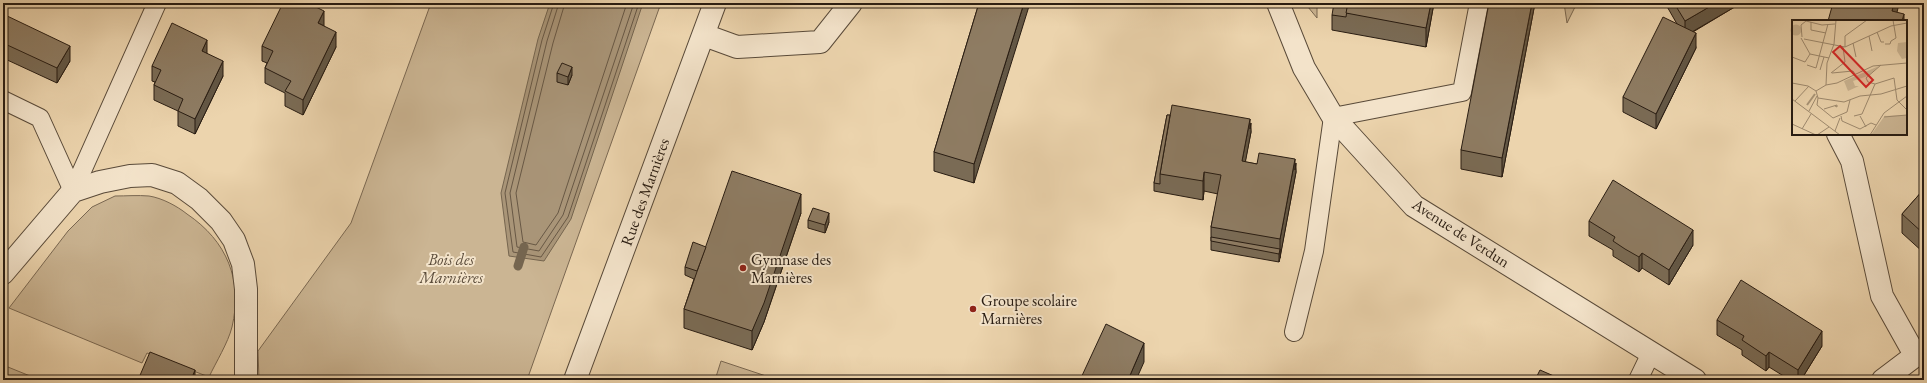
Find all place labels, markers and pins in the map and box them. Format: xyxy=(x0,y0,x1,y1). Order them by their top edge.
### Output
place label: Gymnase des Marnières xyxy=(751,249,831,288)
marker: Gymnase des Marnières xyxy=(738,263,748,273)
place label: Groupe scolaire Marnières xyxy=(981,290,1077,329)
marker: Groupe scolaire Marnières xyxy=(968,304,978,314)

